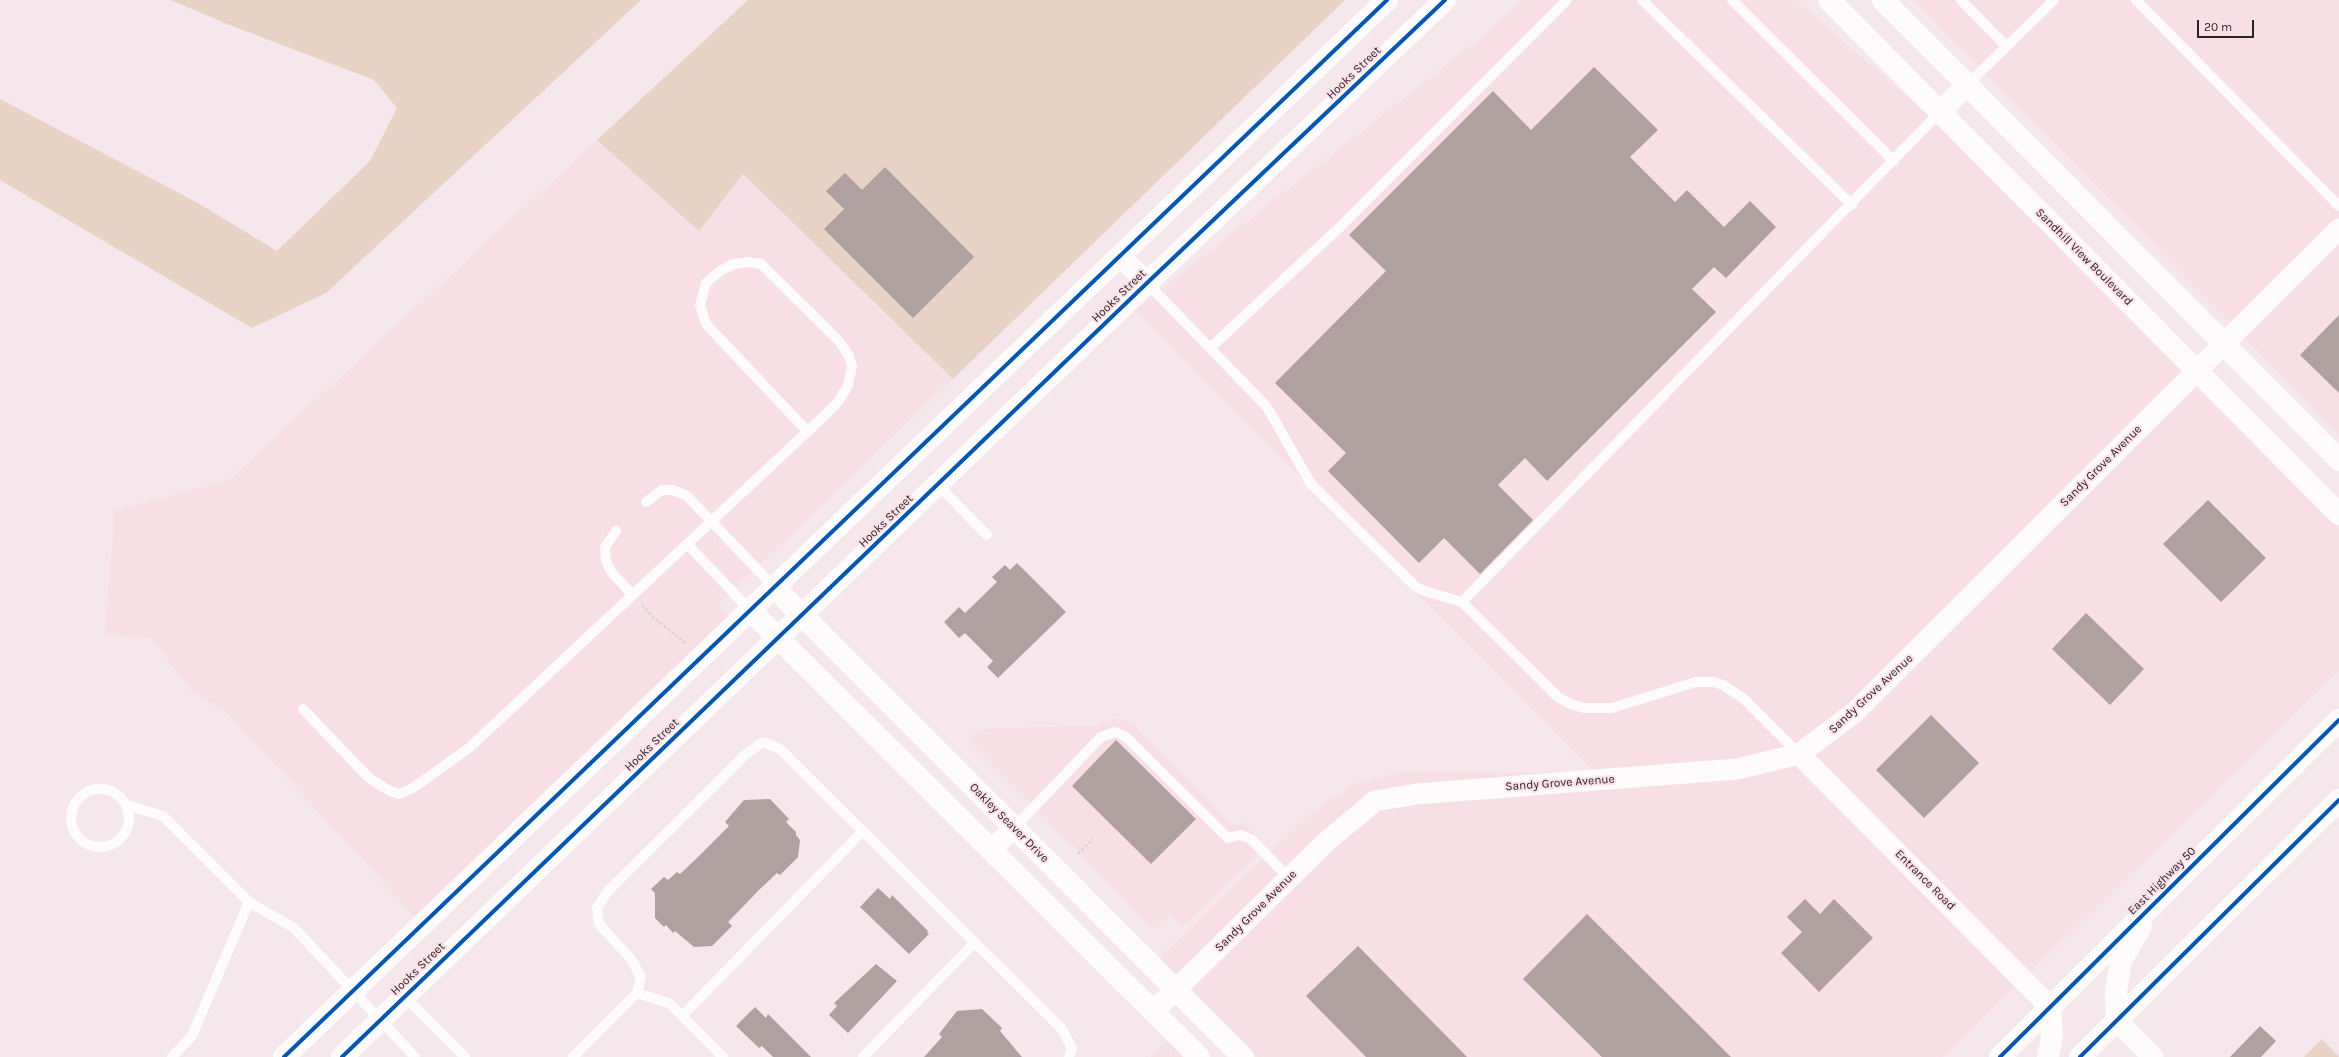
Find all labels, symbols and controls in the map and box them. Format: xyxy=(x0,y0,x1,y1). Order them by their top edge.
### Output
scale bar xyxy=(2199,12,2256,38)
text: 20 m xyxy=(2204,20,2232,34)
street label: Hooks Street xyxy=(1324,44,1384,102)
street label: Sandhill View Boulevard xyxy=(2032,205,2136,309)
street label: Hooks Street xyxy=(1089,267,1149,325)
street label: Sandy Grove Avenue xyxy=(2057,422,2145,510)
street label: Hooks Street xyxy=(856,492,916,550)
street label: Sandy Grove Avenue xyxy=(1826,651,1916,737)
street label: Hooks Street xyxy=(622,716,682,774)
street label: Sandy Grove Avenue xyxy=(1505,772,1615,794)
street label: Oakley Seaver Drive xyxy=(966,780,1052,866)
street label: East Highway 50 xyxy=(2125,844,2199,918)
street label: Entrance Road xyxy=(1892,847,1958,913)
street label: Sandy Grove Avenue xyxy=(1212,867,1300,955)
street label: Hooks Street xyxy=(388,940,448,998)

